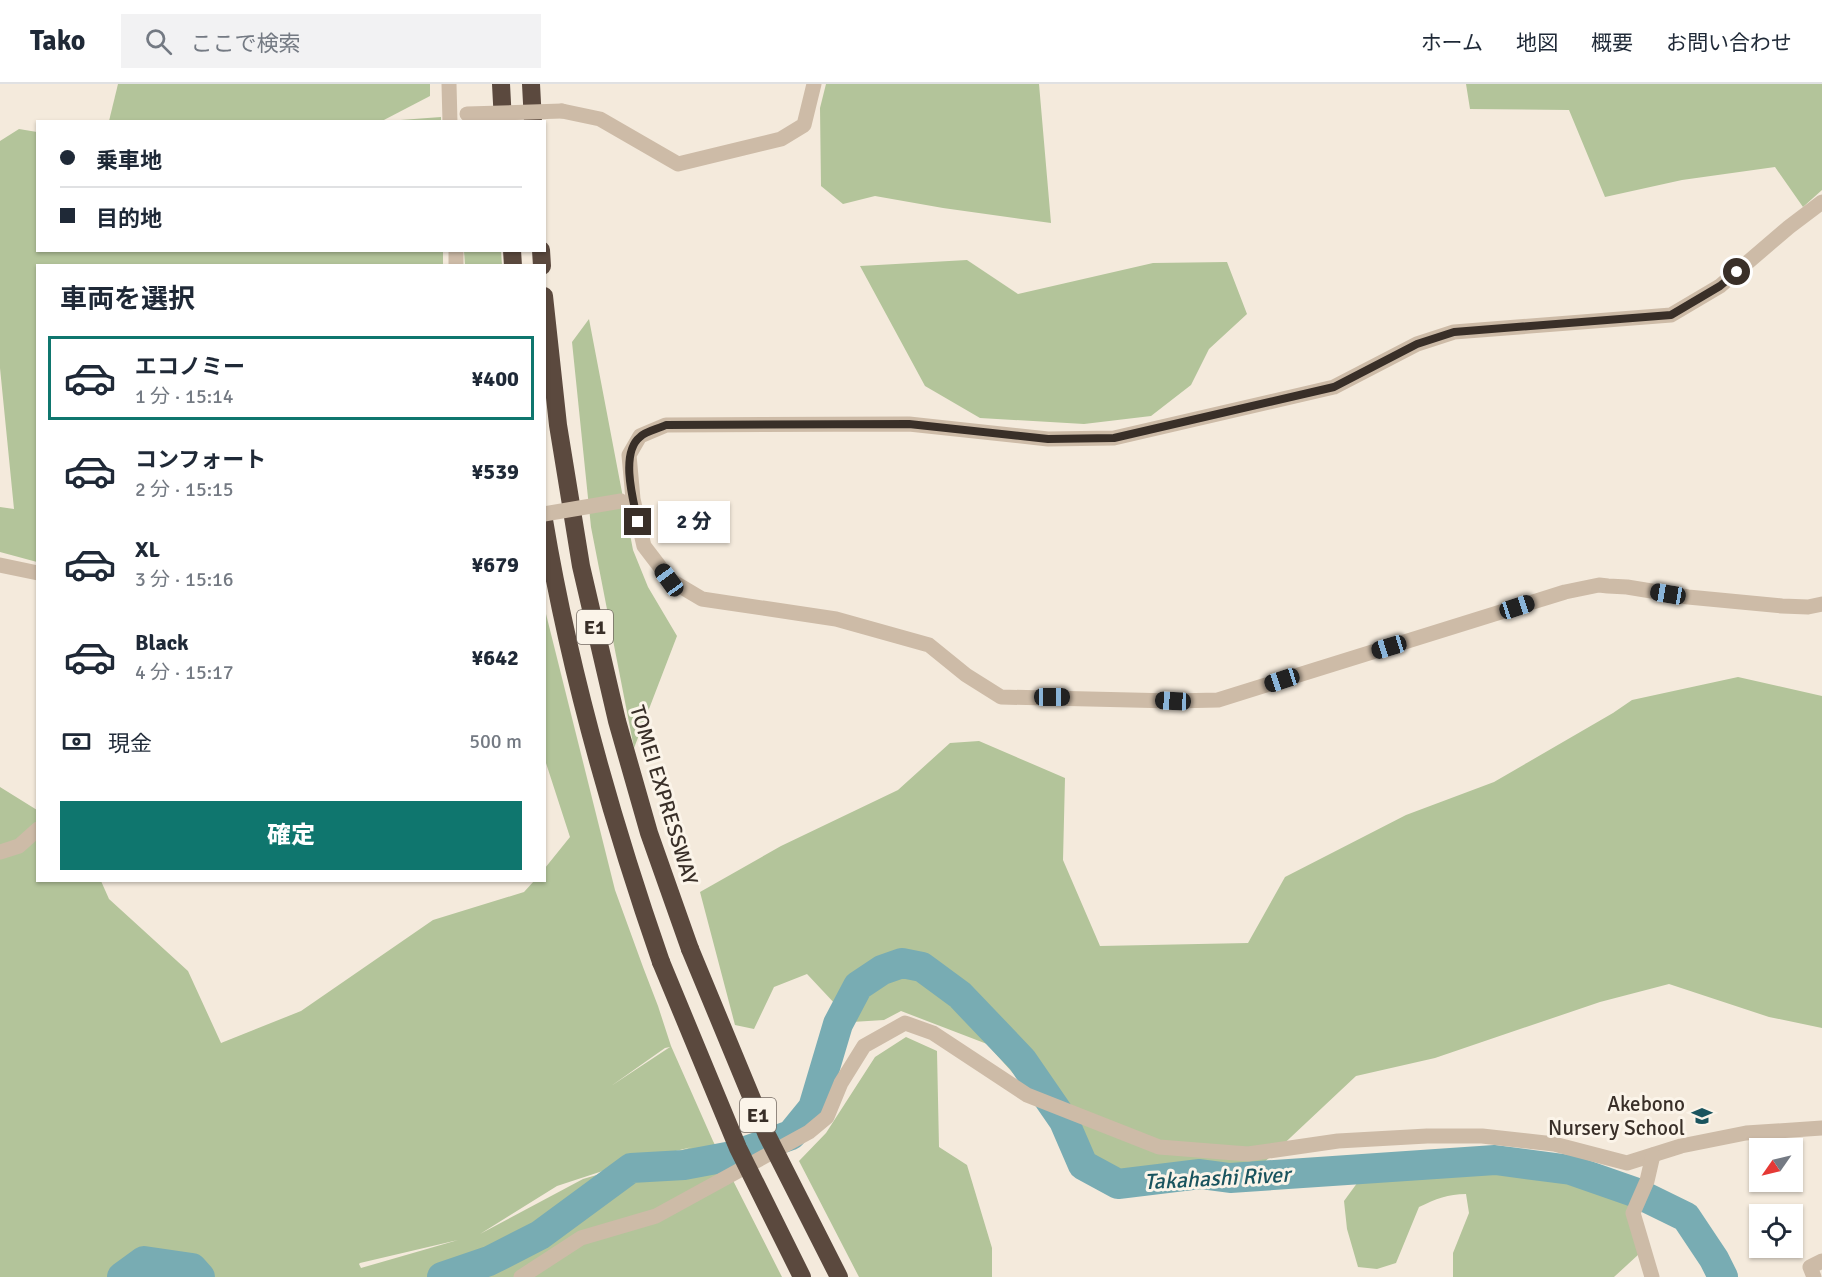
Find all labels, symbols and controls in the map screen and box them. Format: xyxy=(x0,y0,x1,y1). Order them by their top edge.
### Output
search box xyxy=(121,14,541,68)
text: Tako xyxy=(30,24,85,58)
icon: search xyxy=(142,25,175,58)
text: ここで検索 xyxy=(190,30,300,57)
text: ホーム xyxy=(1421,30,1483,56)
text: 地図 xyxy=(1516,30,1558,56)
text: 概要 xyxy=(1591,30,1633,56)
text: お問い合わせ xyxy=(1666,30,1792,56)
text: 乗車地 xyxy=(96,147,162,174)
text: 目的地 xyxy=(96,205,162,232)
route start xyxy=(1723,258,1750,285)
text: 車両を選択 xyxy=(60,283,195,316)
icon: car xyxy=(63,351,117,405)
text: エコノミー xyxy=(135,353,245,380)
text: ¥400 xyxy=(471,365,519,392)
text: 1 分 · 15:14 xyxy=(135,384,234,409)
icon: car xyxy=(63,444,117,498)
text: コンフォート xyxy=(135,446,266,473)
text: ¥539 xyxy=(471,458,519,485)
text: 2 分 · 15:15 xyxy=(135,477,234,502)
callout: 2 分 xyxy=(659,501,731,543)
route end xyxy=(624,508,651,535)
text: 2 分 xyxy=(676,509,712,534)
text: XL xyxy=(135,536,160,563)
icon: car xyxy=(63,537,117,591)
text: ¥679 xyxy=(471,551,519,578)
car xyxy=(651,560,687,600)
text: 3 分 · 15:16 xyxy=(135,567,234,592)
car xyxy=(1649,582,1687,606)
car xyxy=(1497,593,1537,621)
road number: E1 xyxy=(577,610,613,644)
text: Black xyxy=(135,629,189,656)
icon: car xyxy=(63,630,117,684)
car xyxy=(1369,633,1409,661)
text: ¥642 xyxy=(471,644,519,671)
text: 4 分 · 15:17 xyxy=(135,660,234,685)
car xyxy=(1262,666,1302,694)
car xyxy=(1034,688,1070,706)
car xyxy=(1155,691,1191,711)
street label: TOMEI EXPRESSWAY xyxy=(624,702,704,888)
icon: cash xyxy=(60,725,93,758)
text: 500 m xyxy=(469,729,522,754)
text: 現金 xyxy=(108,730,152,757)
button: 確定 xyxy=(60,801,522,870)
place label: Akebono Nursery School xyxy=(1548,1091,1685,1141)
road number: E1 xyxy=(740,1098,776,1132)
school or university icon: Akebono Nursery School xyxy=(1690,1104,1714,1128)
north arrow xyxy=(1749,1138,1803,1192)
map controls xyxy=(1749,1138,1803,1258)
water label: Takahashi River xyxy=(1143,1161,1293,1195)
button: locate xyxy=(1749,1204,1803,1258)

